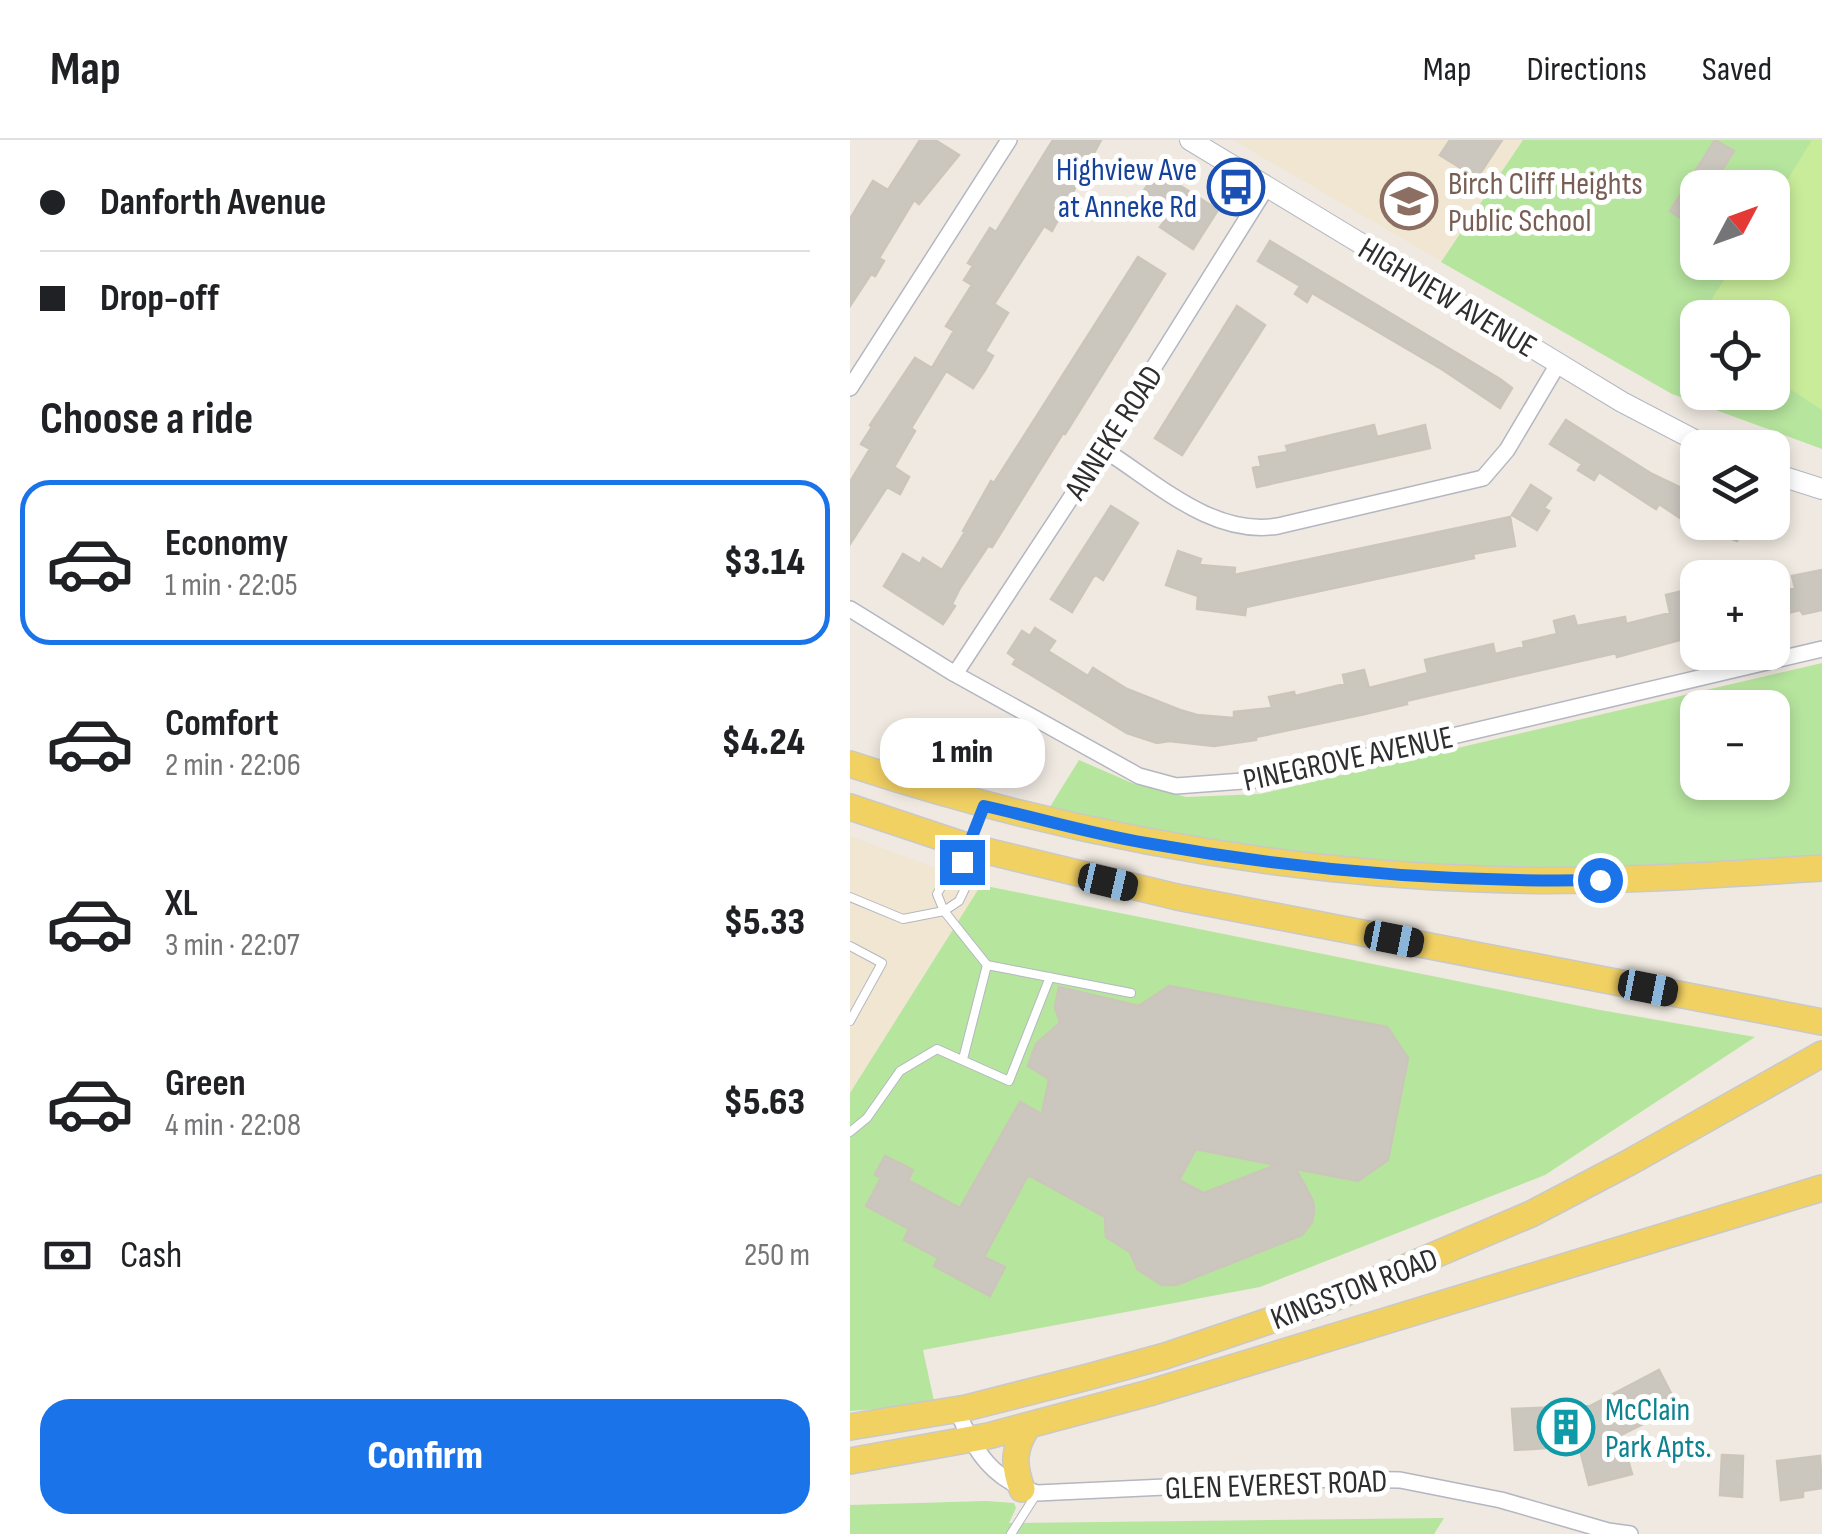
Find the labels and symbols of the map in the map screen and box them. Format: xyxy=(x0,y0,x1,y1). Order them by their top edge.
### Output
place label: Highview Ave at Anneke Rd xyxy=(1056,151,1197,227)
bus stop icon: Highview Ave at Anneke Rd xyxy=(1206,157,1266,217)
place label: Birch Cliff Heights Public School xyxy=(1448,165,1643,241)
north arrow xyxy=(1680,170,1790,280)
school or university icon: Birch Cliff Heights Public School xyxy=(1379,171,1439,231)
street label: HIGHVIEW AVENUE xyxy=(1351,230,1543,367)
street label: ANNEKE ROAD xyxy=(1056,359,1172,508)
callout: 1 min xyxy=(879,717,1044,787)
street label: PINEGROVE AVENUE xyxy=(1240,718,1457,801)
route end xyxy=(940,840,985,885)
route start xyxy=(1578,858,1623,903)
car xyxy=(1075,861,1141,903)
car xyxy=(1362,919,1426,959)
car xyxy=(1616,968,1680,1008)
street label: KINGSTON ROAD xyxy=(1266,1240,1444,1339)
place label: McClain Park Apts. xyxy=(1605,1391,1712,1467)
building icon: McClain Park Apts. xyxy=(1536,1397,1596,1457)
street label: GLEN EVEREST ROAD xyxy=(1164,1462,1388,1509)

